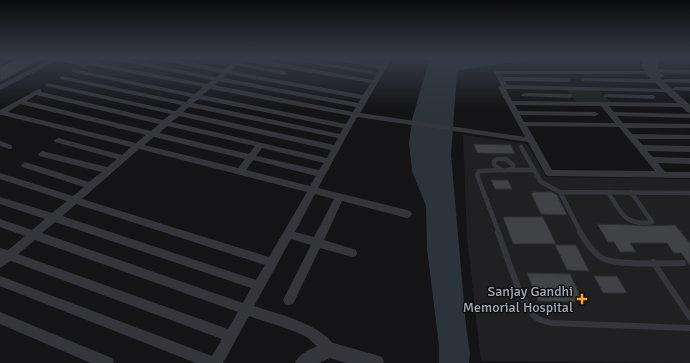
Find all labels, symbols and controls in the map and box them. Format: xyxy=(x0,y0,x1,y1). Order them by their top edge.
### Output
place label: Sanjay Gandhi Memorial Hospital xyxy=(463,283,573,316)
marker: Sanjay Gandhi Memorial Hospital xyxy=(576,293,588,305)

